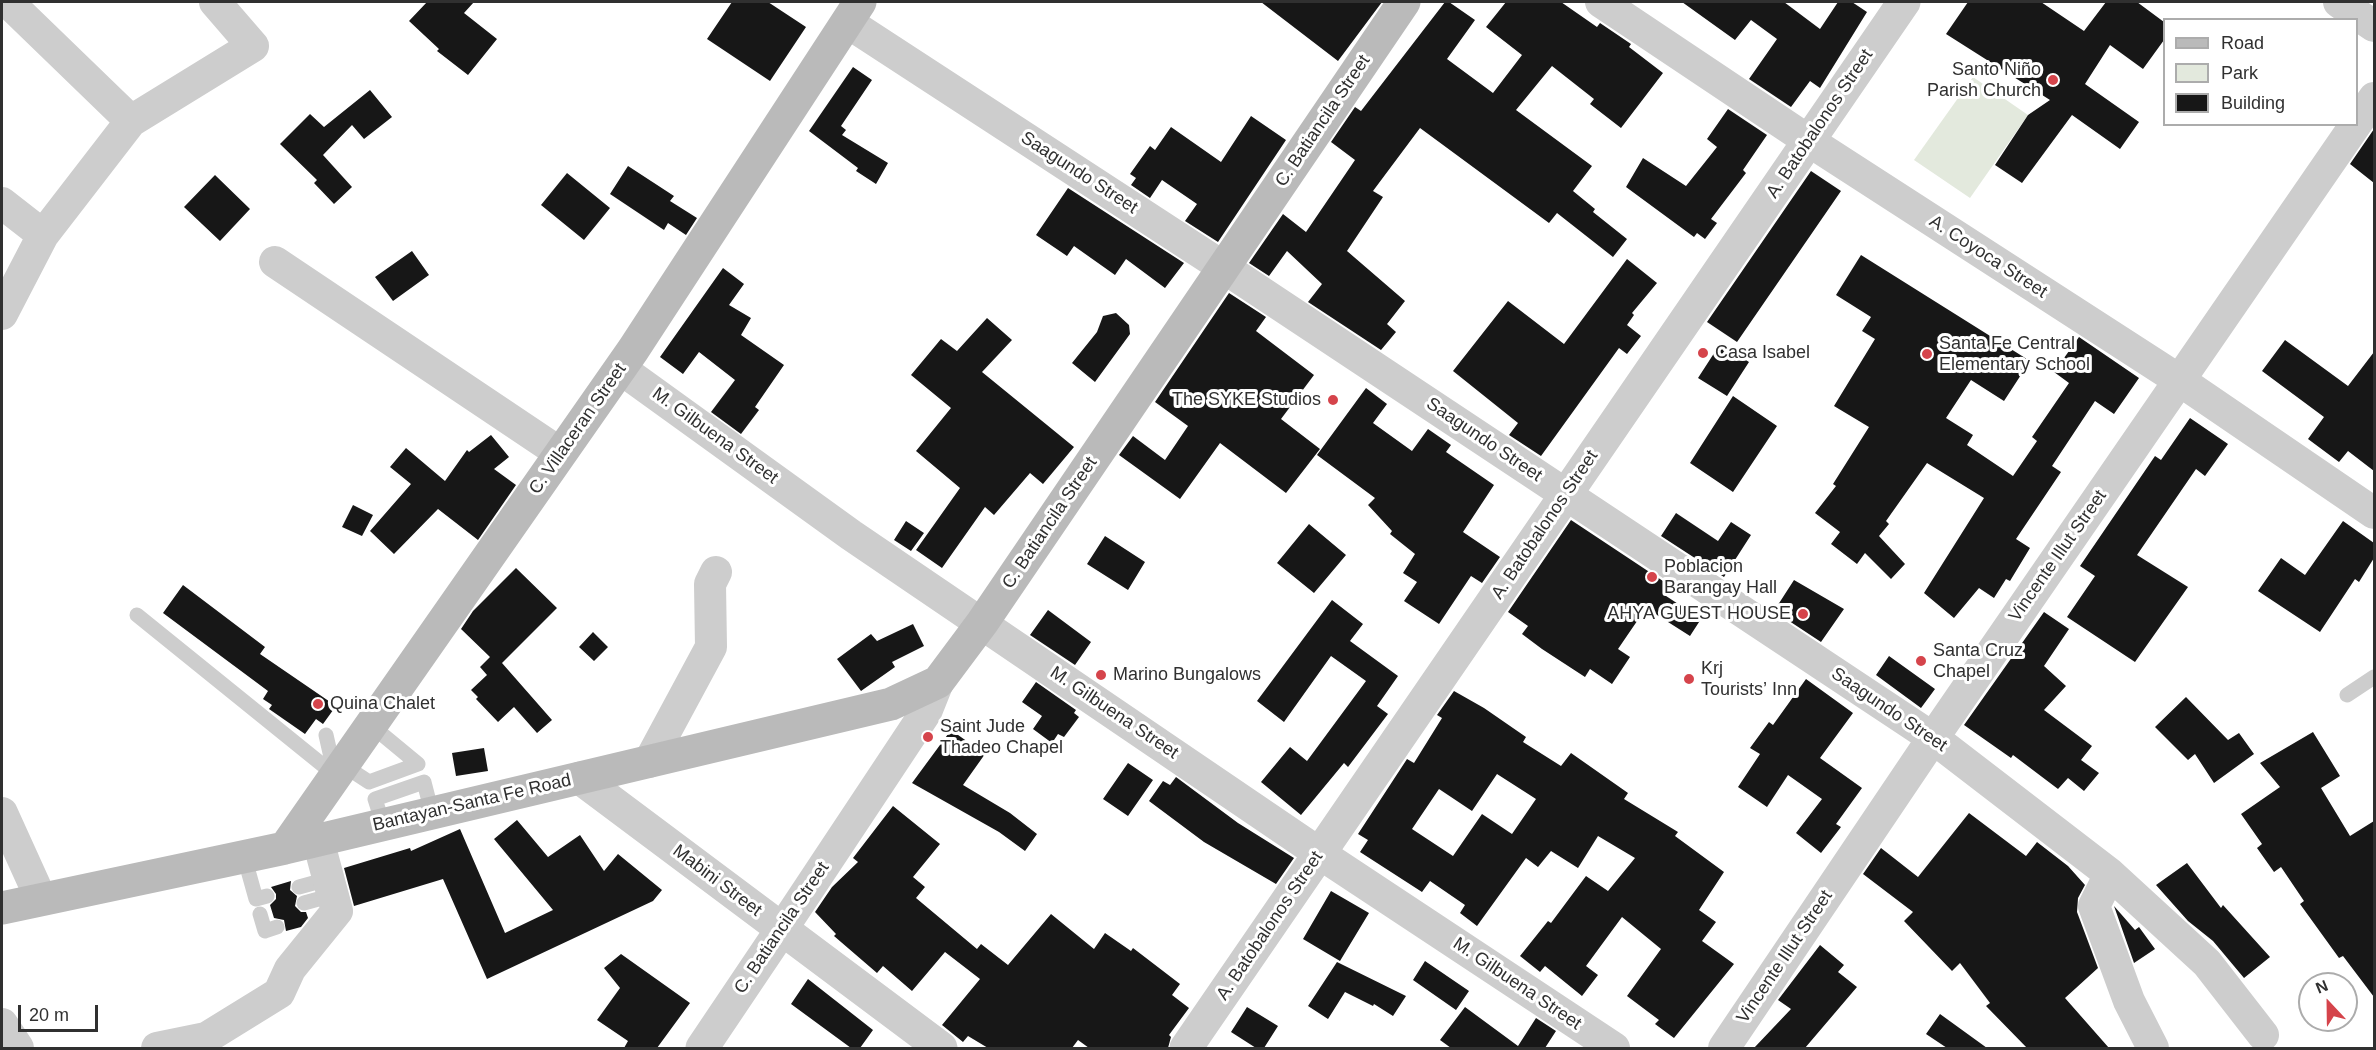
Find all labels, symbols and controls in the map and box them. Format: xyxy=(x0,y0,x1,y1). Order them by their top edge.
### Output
legend xyxy=(2163,18,2358,126)
text: Road xyxy=(2221,33,2264,53)
street label: A. Batobalonos Street xyxy=(1762,45,1878,203)
street label: C. Batiancila Street xyxy=(1271,51,1375,191)
place label: Santo Niño Parish Church xyxy=(1927,59,2041,101)
text: Park xyxy=(2221,63,2258,83)
marker: Santo Niño Parish Church xyxy=(2046,73,2060,87)
text: Building xyxy=(2221,93,2285,113)
street label: Saagundo Street xyxy=(1016,127,1142,219)
street label: A. Coyoca Street xyxy=(1925,211,2051,303)
place label: Santa Fe Central Elementary School xyxy=(1939,333,2090,376)
place label: Casa Isabel xyxy=(1715,342,1810,364)
marker: Casa Isabel xyxy=(1696,346,1710,360)
marker: Santa Fe Central Elementary School xyxy=(1920,347,1934,361)
street label: C. Villaceran Street xyxy=(525,359,631,499)
street label: M. Gilbuena Street xyxy=(648,383,782,489)
place label: The SYKE Studios xyxy=(1172,389,1321,411)
marker: The SYKE Studios xyxy=(1326,393,1340,407)
street label: Saagundo Street xyxy=(1422,393,1546,487)
street label: A. Batobalonos Street xyxy=(1487,446,1603,604)
street label: C. Batiancila Street xyxy=(998,453,1102,593)
street label: Vincente Illut Street xyxy=(2004,486,2112,626)
place label: Poblacion Barangay Hall xyxy=(1664,556,1777,598)
marker: Poblacion Barangay Hall xyxy=(1645,570,1659,584)
place label: AHYA GUEST HOUSE xyxy=(1607,603,1791,625)
marker: AHYA GUEST HOUSE xyxy=(1796,607,1810,621)
place label: Santa Cruz Chapel xyxy=(1933,640,2023,682)
marker: Santa Cruz Chapel xyxy=(1914,654,1928,668)
place label: Krj Tourists’ Inn xyxy=(1701,658,1797,700)
street label: M. Gilbuena Street xyxy=(1046,662,1182,764)
street label: Saagundo Street xyxy=(1827,663,1951,757)
place label: Marino Bungalows xyxy=(1113,664,1261,686)
marker: Marino Bungalows xyxy=(1094,668,1108,682)
marker: Krj Tourists’ Inn xyxy=(1682,672,1696,686)
place label: Quina Chalet xyxy=(330,693,435,715)
marker: Quina Chalet xyxy=(311,697,325,711)
place label: Saint Jude Thadeo Chapel xyxy=(940,716,1063,758)
marker: Saint Jude Thadeo Chapel xyxy=(921,730,935,744)
street label: Bantayan-Santa Fe Road xyxy=(371,770,573,836)
street label: Mabini Street xyxy=(668,840,766,922)
street label: A. Batobalonos Street xyxy=(1212,847,1328,1005)
street label: C. Batiancila Street xyxy=(730,858,834,998)
street label: Vincente Illut Street xyxy=(1732,886,1838,1028)
street label: M. Gilbuena Street xyxy=(1449,933,1585,1035)
north arrow xyxy=(2298,972,2358,1032)
text: N xyxy=(2313,977,2330,997)
scale bar xyxy=(21,993,100,1031)
text: 20 m xyxy=(29,1005,69,1025)

